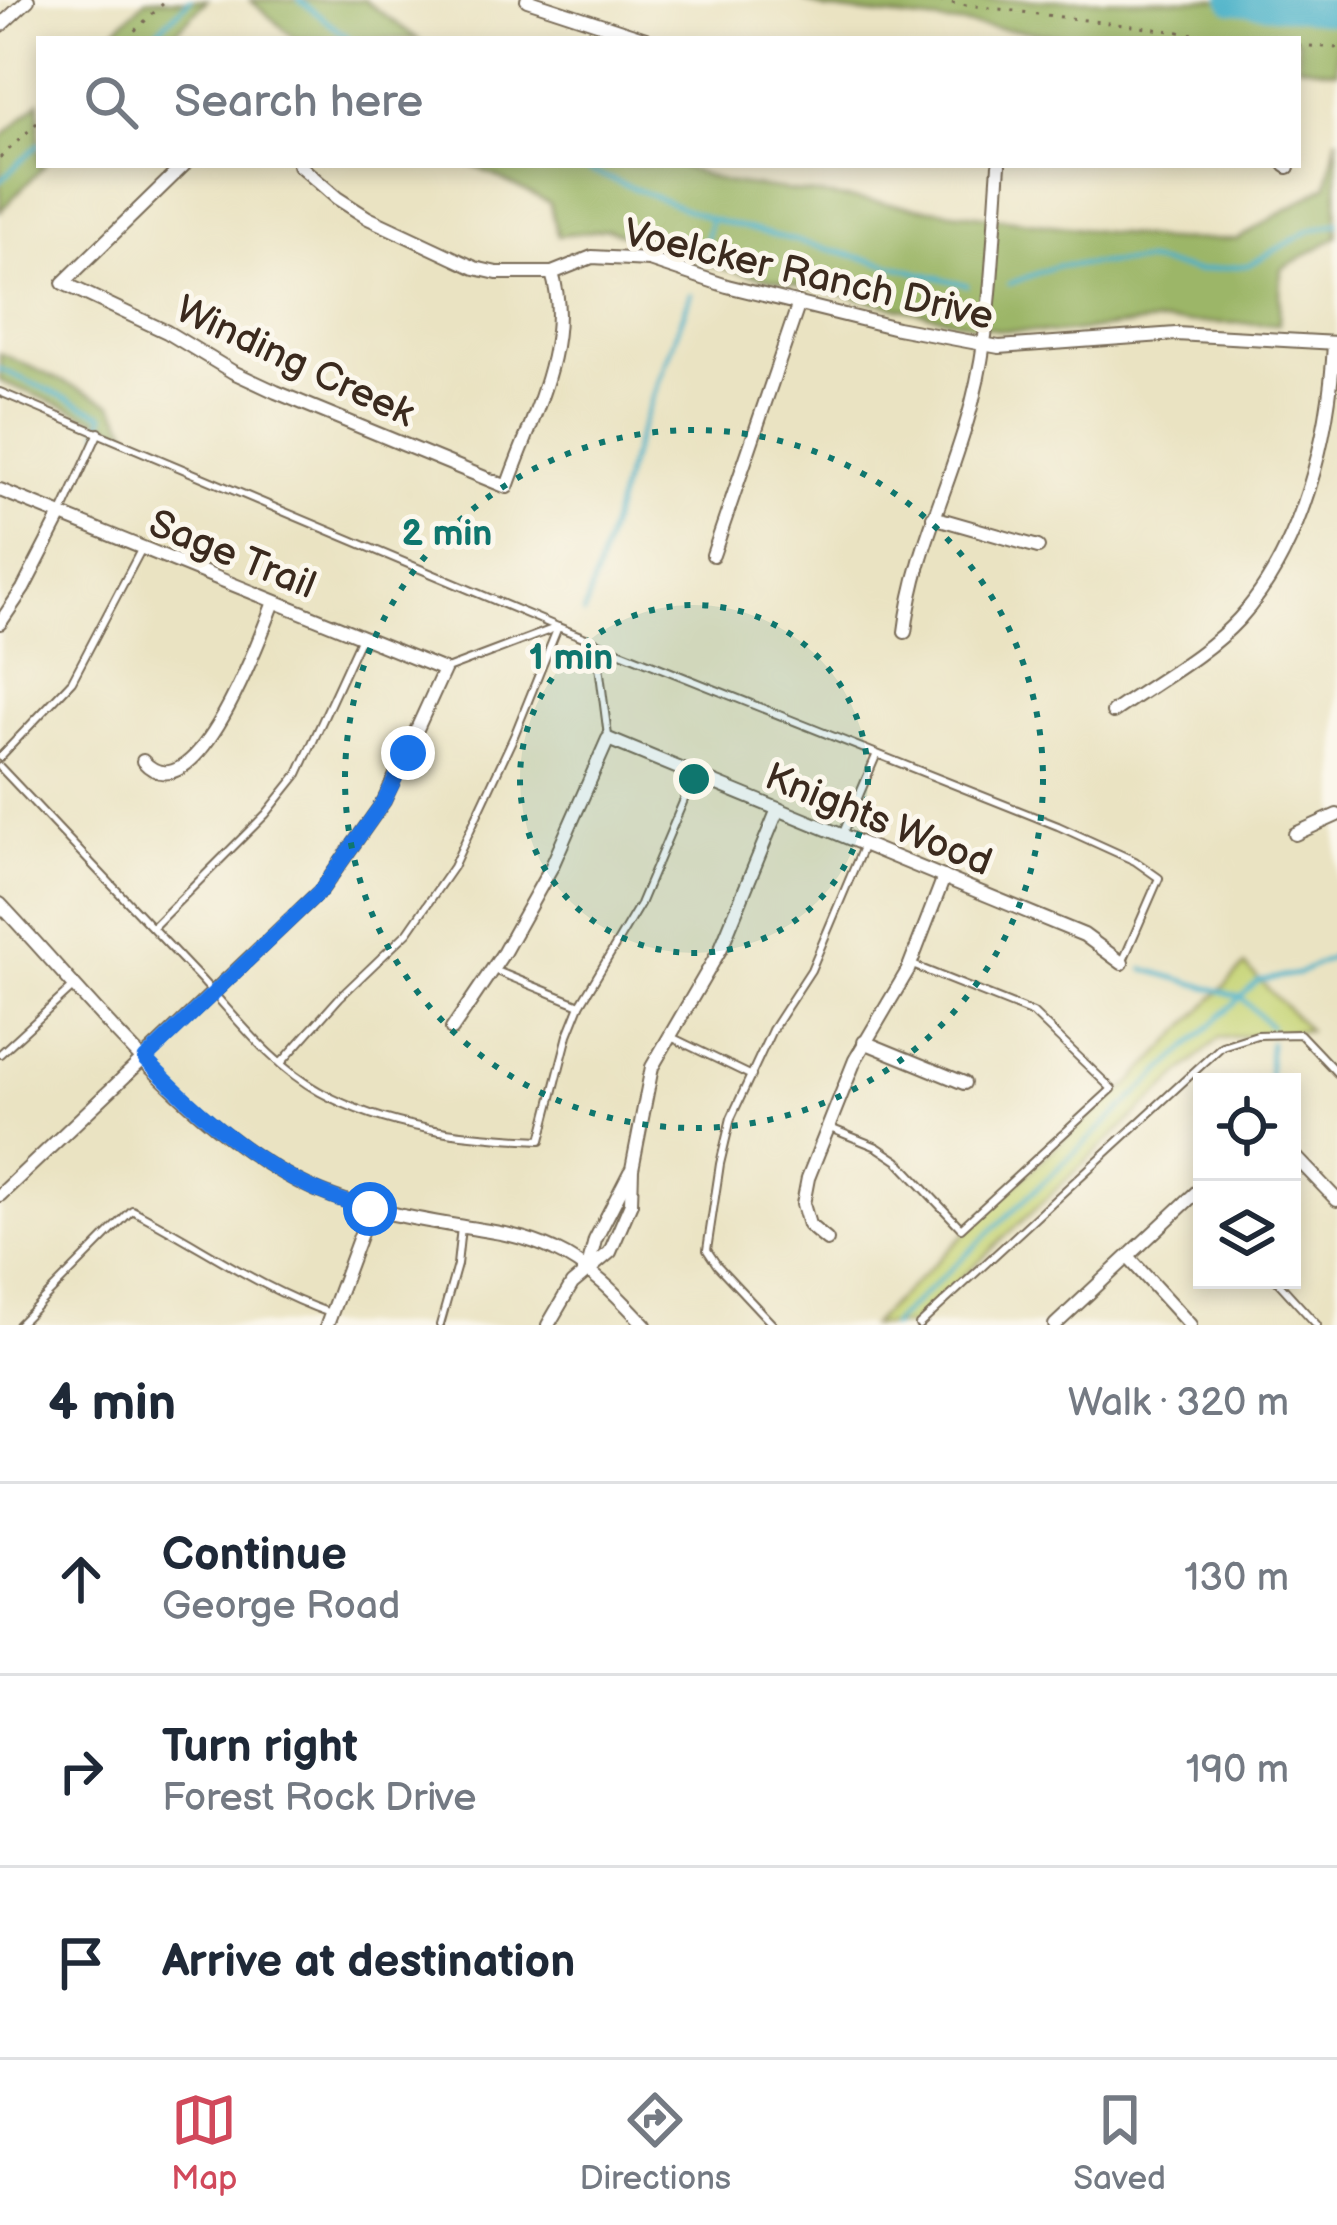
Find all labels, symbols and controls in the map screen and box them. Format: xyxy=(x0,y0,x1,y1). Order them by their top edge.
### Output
search box xyxy=(36,36,1301,168)
icon: search xyxy=(78,69,144,135)
text: Search here xyxy=(174,75,423,130)
street label: Voelcker Ranch Drive xyxy=(619,210,998,341)
street label: Winding Creek xyxy=(168,287,422,438)
street label: Sage Trail xyxy=(142,501,322,610)
text: 2 min xyxy=(402,513,492,556)
text: 1 min xyxy=(529,637,613,680)
route end xyxy=(381,726,435,780)
street label: Knights Wood xyxy=(758,754,998,887)
centre of rings xyxy=(673,758,715,800)
map controls xyxy=(1193,1073,1301,1289)
button: locate xyxy=(1193,1073,1301,1181)
button: layers xyxy=(1193,1181,1301,1289)
route start xyxy=(343,1182,397,1236)
text: 4 min xyxy=(48,1373,176,1434)
text: Walk · 320 m xyxy=(1068,1380,1289,1427)
text: Continue xyxy=(162,1528,347,1583)
icon: ahead xyxy=(48,1546,114,1612)
text: 130 m xyxy=(1184,1555,1289,1602)
text: George Road xyxy=(162,1583,400,1630)
text: Turn right xyxy=(162,1720,358,1775)
icon: right xyxy=(48,1738,114,1804)
text: 190 m xyxy=(1186,1747,1289,1794)
text: Forest Rock Drive xyxy=(162,1775,476,1822)
icon: arrive xyxy=(48,1930,114,1996)
text: Arrive at destination xyxy=(162,1935,575,1990)
tab: Map xyxy=(171,2087,237,2199)
tab: Directions xyxy=(580,2087,731,2199)
tab: Saved xyxy=(1073,2087,1166,2199)

